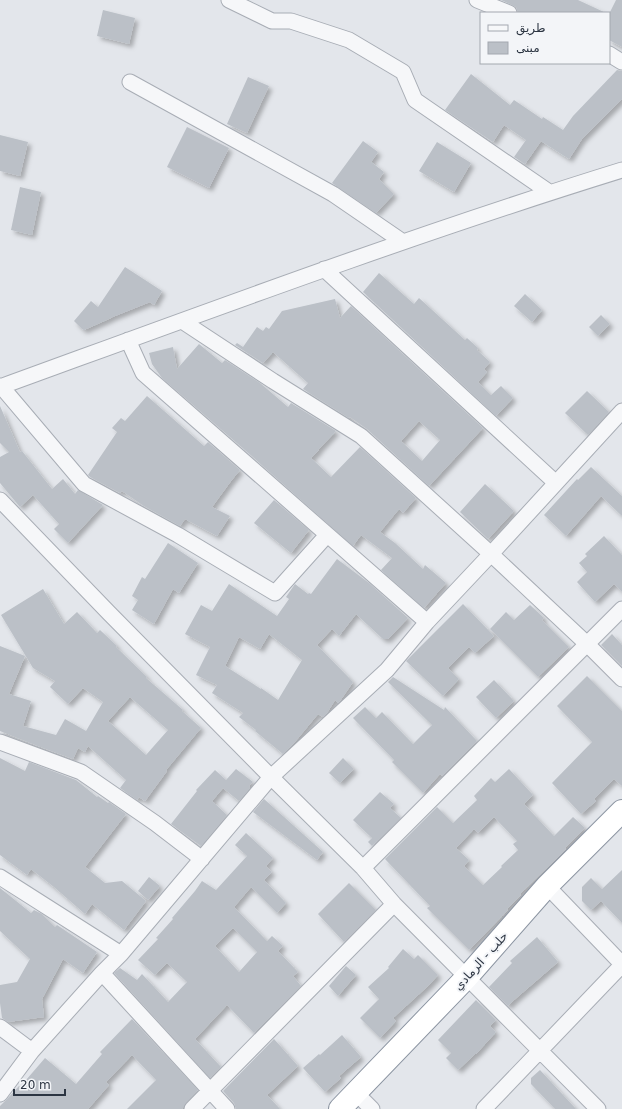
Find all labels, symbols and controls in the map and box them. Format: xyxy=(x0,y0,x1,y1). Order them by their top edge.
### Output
legend xyxy=(480,12,610,64)
text: طريق xyxy=(516,21,546,36)
text: مبنى xyxy=(516,41,540,55)
street label: حلب - الرمادي xyxy=(451,929,512,994)
scale bar xyxy=(14,1071,65,1097)
text: 20 m xyxy=(20,1078,51,1092)

